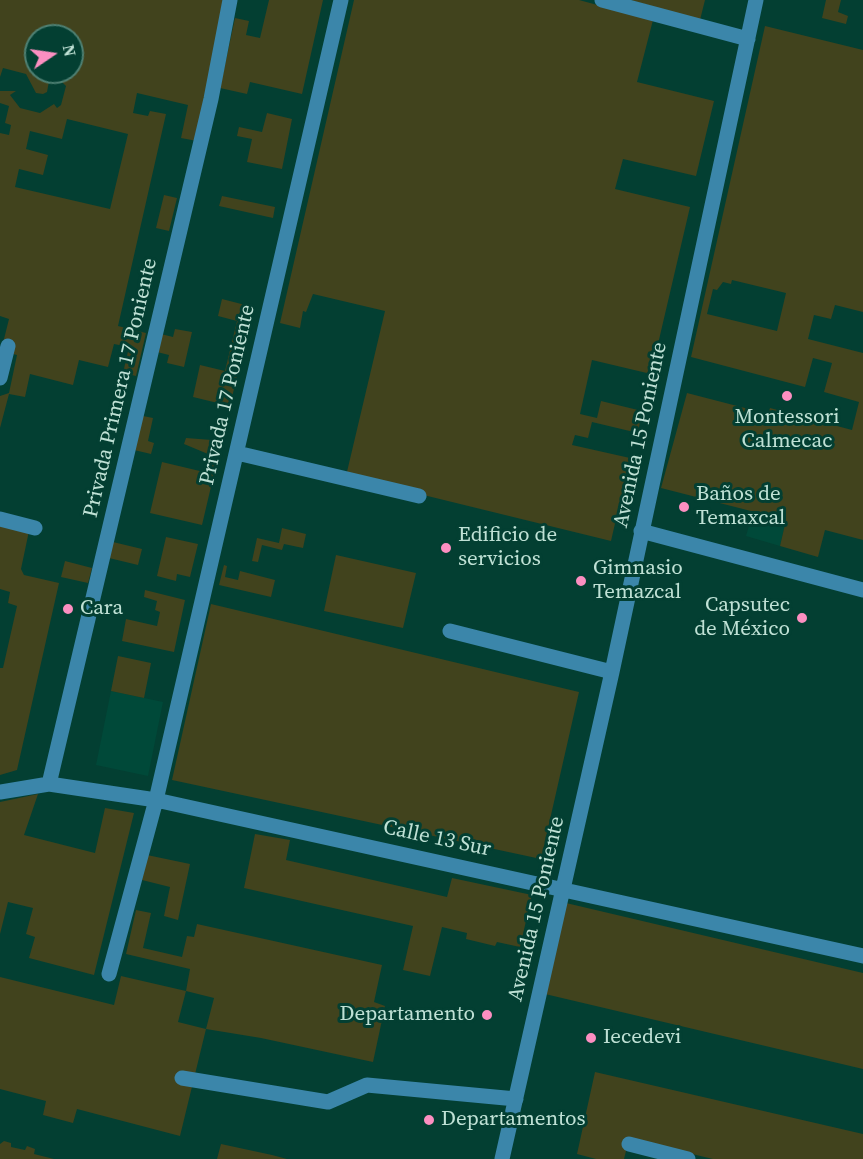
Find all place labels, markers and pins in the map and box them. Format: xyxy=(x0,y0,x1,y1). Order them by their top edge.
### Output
marker: Montessori Calmecac xyxy=(780,389,794,403)
place label: Montessori Calmecac xyxy=(734,405,840,455)
place label: Baños de Temaxcal xyxy=(696,482,785,532)
marker: Baños de Temaxcal xyxy=(677,500,691,514)
place label: Edificio de servicios xyxy=(458,523,557,573)
marker: Edificio de servicios xyxy=(439,541,453,555)
place label: Gimnasio Temazcal xyxy=(593,556,683,606)
marker: Gimnasio Temazcal xyxy=(574,574,588,588)
place label: Capsutec de México xyxy=(694,593,790,643)
place label: Cara xyxy=(80,596,123,622)
marker: Cara xyxy=(61,602,75,616)
marker: Capsutec de México xyxy=(795,611,809,625)
place label: Departamento xyxy=(339,1002,475,1028)
marker: Departamento xyxy=(480,1008,494,1022)
place label: Iecedevi xyxy=(603,1025,681,1051)
marker: Iecedevi xyxy=(584,1031,598,1045)
place label: Departamentos xyxy=(441,1107,586,1133)
marker: Departamentos xyxy=(422,1113,436,1127)

